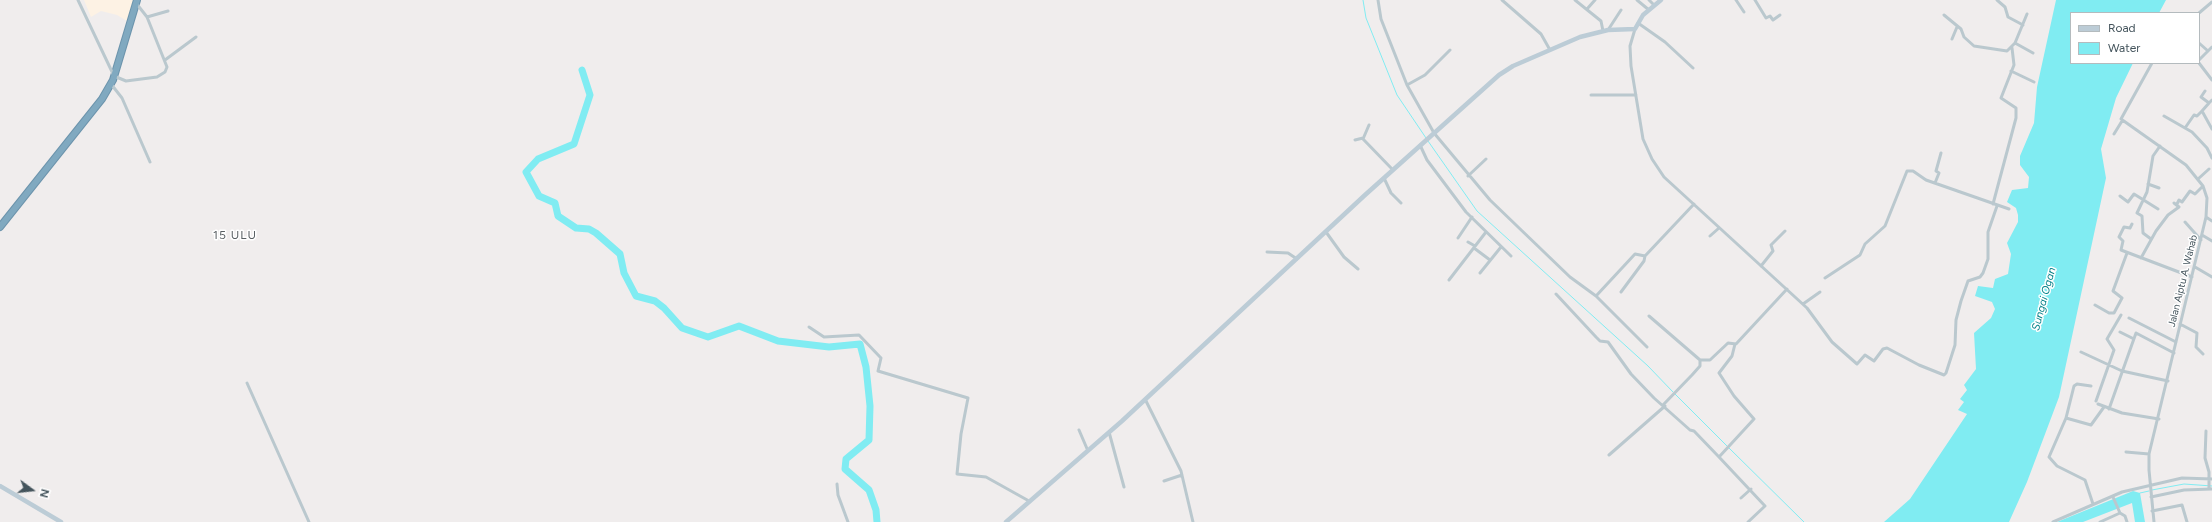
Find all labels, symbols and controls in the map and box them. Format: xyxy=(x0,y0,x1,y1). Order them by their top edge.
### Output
legend xyxy=(2070,12,2200,64)
text: Road xyxy=(2108,21,2136,35)
text: Water xyxy=(2108,41,2140,55)
district label: 15 ULU xyxy=(213,228,257,242)
street label: Jalan Aiptu A. Wahab xyxy=(2166,234,2200,328)
water label: Sungai Ogan xyxy=(2029,266,2059,332)
north arrow xyxy=(12,470,52,510)
text: N xyxy=(37,487,51,499)

